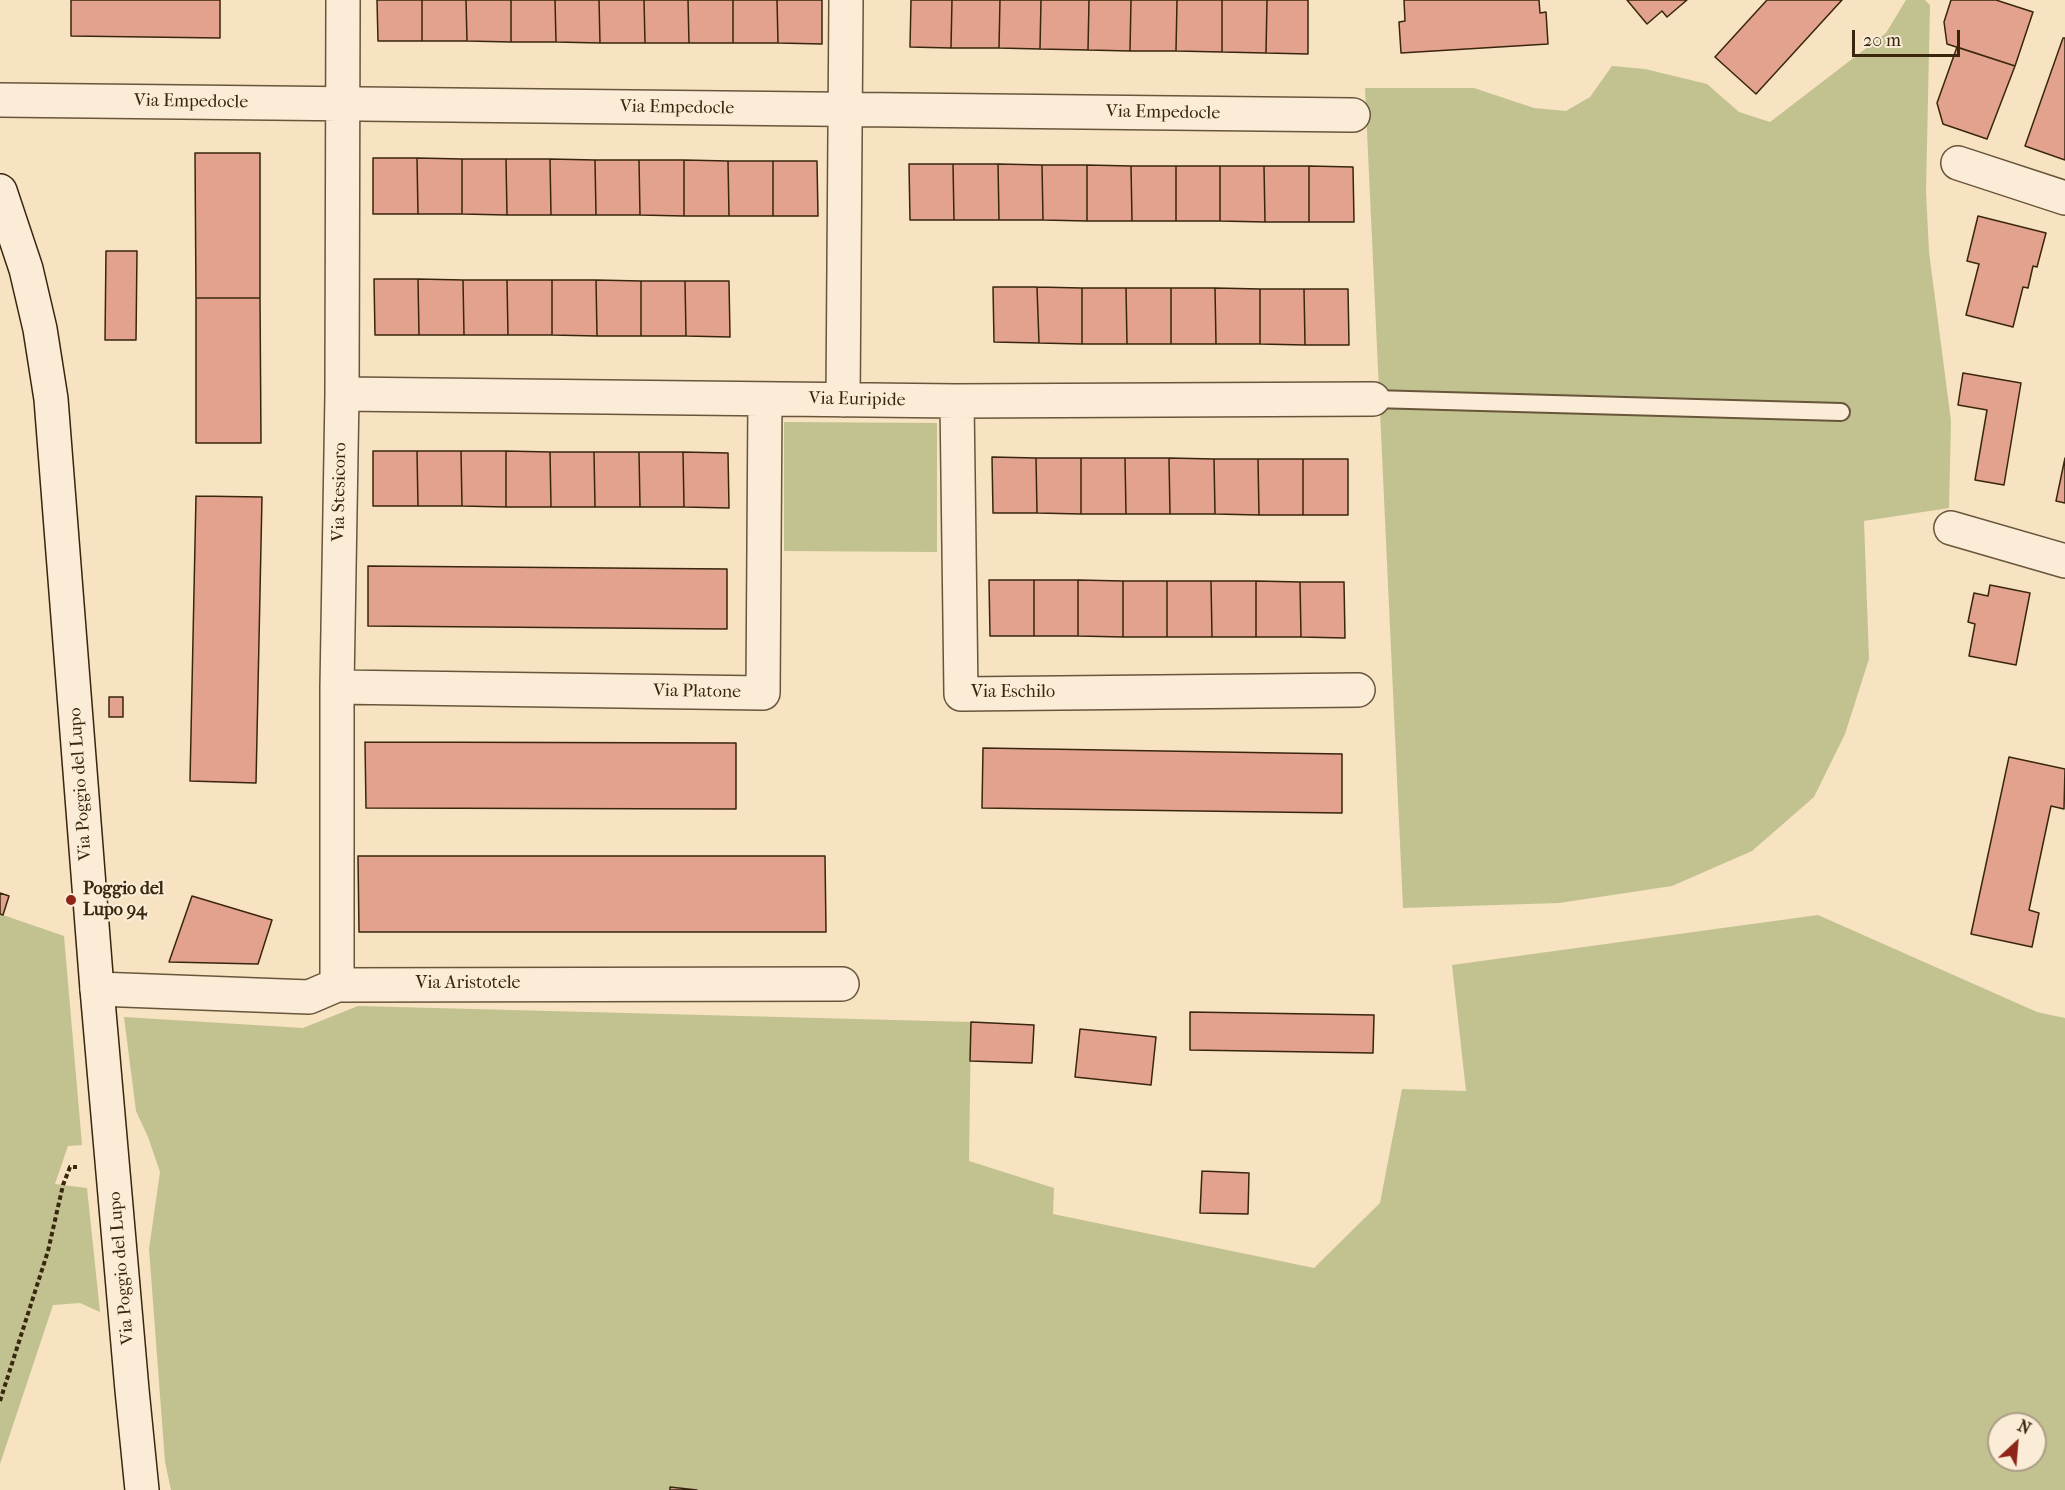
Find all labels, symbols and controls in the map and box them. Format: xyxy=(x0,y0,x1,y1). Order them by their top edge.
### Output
scale bar xyxy=(1855,18,1963,56)
text: 20 m xyxy=(1863,30,1901,51)
street label: Via Empedocle xyxy=(134,90,248,114)
street label: Via Empedocle xyxy=(620,96,734,120)
street label: Via Empedocle xyxy=(1106,101,1220,125)
street label: Via Euripide xyxy=(808,388,906,412)
street label: Via Stesicoro xyxy=(328,442,352,542)
street label: Via Platone xyxy=(653,680,741,704)
street label: Via Eschilo xyxy=(971,682,1055,704)
street label: Via Poggio del Lupo xyxy=(65,707,97,861)
place label: Poggio del Lupo 94 xyxy=(83,879,164,922)
marker: Poggio del Lupo 94 xyxy=(64,893,78,907)
street label: Via Aristotele xyxy=(416,973,520,995)
street label: Via Poggio del Lupo xyxy=(105,1191,139,1345)
north arrow xyxy=(1987,1412,2047,1472)
text: N xyxy=(2015,1416,2034,1438)

